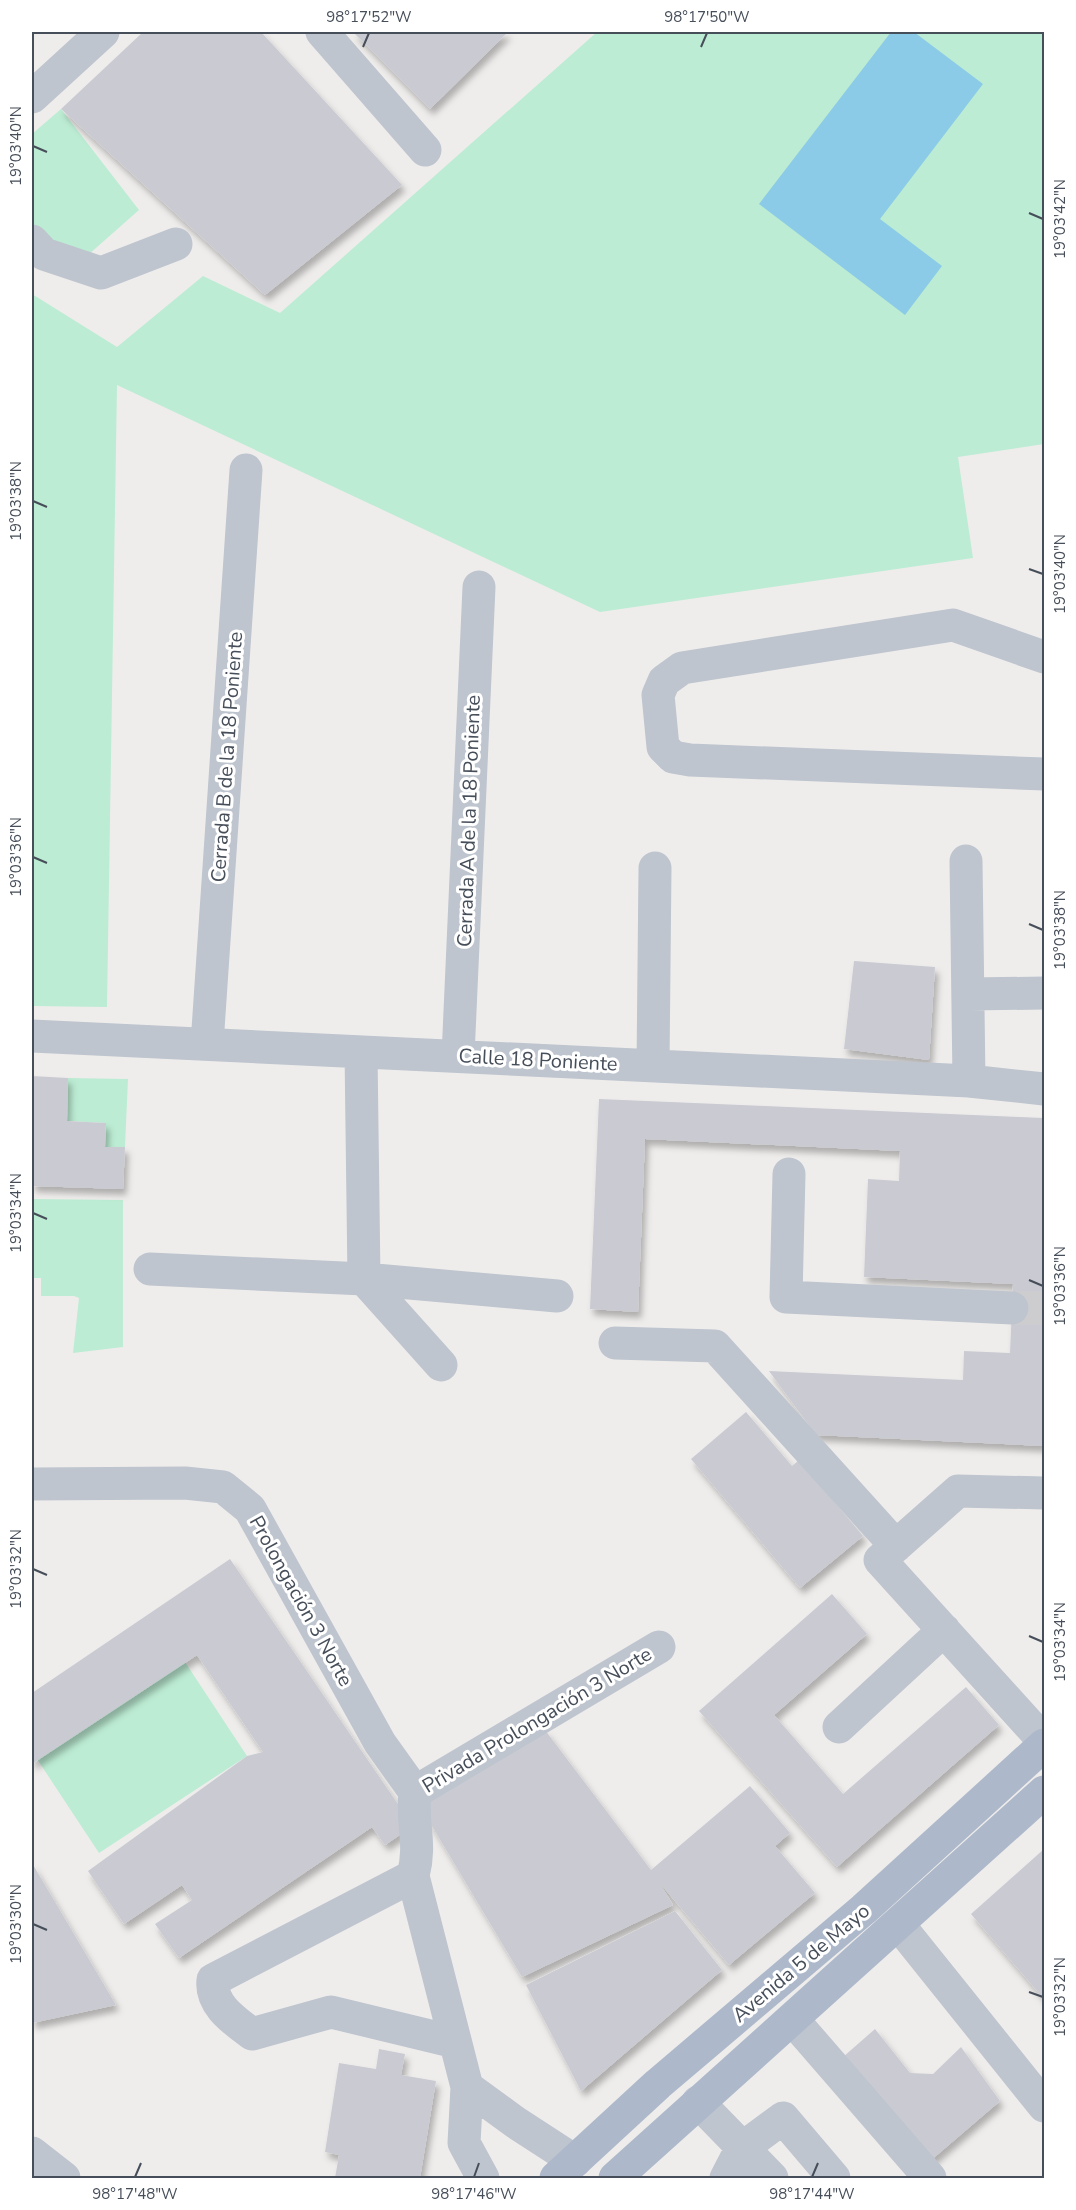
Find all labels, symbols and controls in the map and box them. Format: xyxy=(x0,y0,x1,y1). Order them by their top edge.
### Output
text: 98°17'52"W xyxy=(326,7,412,27)
text: 98°17'50"W xyxy=(664,7,750,27)
text: 19°03'40"N xyxy=(6,106,26,186)
text: 19°03'42"N xyxy=(1050,179,1070,259)
text: 19°03'38"N xyxy=(6,461,26,541)
text: 19°03'40"N xyxy=(1050,534,1070,614)
street label: Cerrada B de la 18 Poniente xyxy=(205,631,249,883)
street label: Cerrada A de la 18 Poniente xyxy=(451,694,487,948)
text: 19°03'36"N xyxy=(6,817,26,897)
text: 19°03'38"N xyxy=(1050,890,1070,970)
street label: Calle 18 Poniente xyxy=(458,1042,618,1078)
text: 19°03'34"N xyxy=(6,1173,26,1253)
text: 19°03'36"N xyxy=(1050,1246,1070,1326)
street label: Prolongación 3 Norte xyxy=(243,1511,359,1691)
text: 19°03'32"N xyxy=(6,1529,26,1609)
text: 19°03'34"N xyxy=(1050,1602,1070,1682)
street label: Privada Prolongación 3 Norte xyxy=(417,1641,657,1799)
text: 19°03'30"N xyxy=(6,1884,26,1964)
street label: Avenida 5 de Mayo xyxy=(727,1897,875,2029)
text: 19°03'32"N xyxy=(1050,1957,1070,2037)
text: 98°17'48"W xyxy=(92,2184,178,2204)
text: 98°17'46"W xyxy=(431,2184,517,2204)
text: 98°17'44"W xyxy=(769,2184,855,2204)

